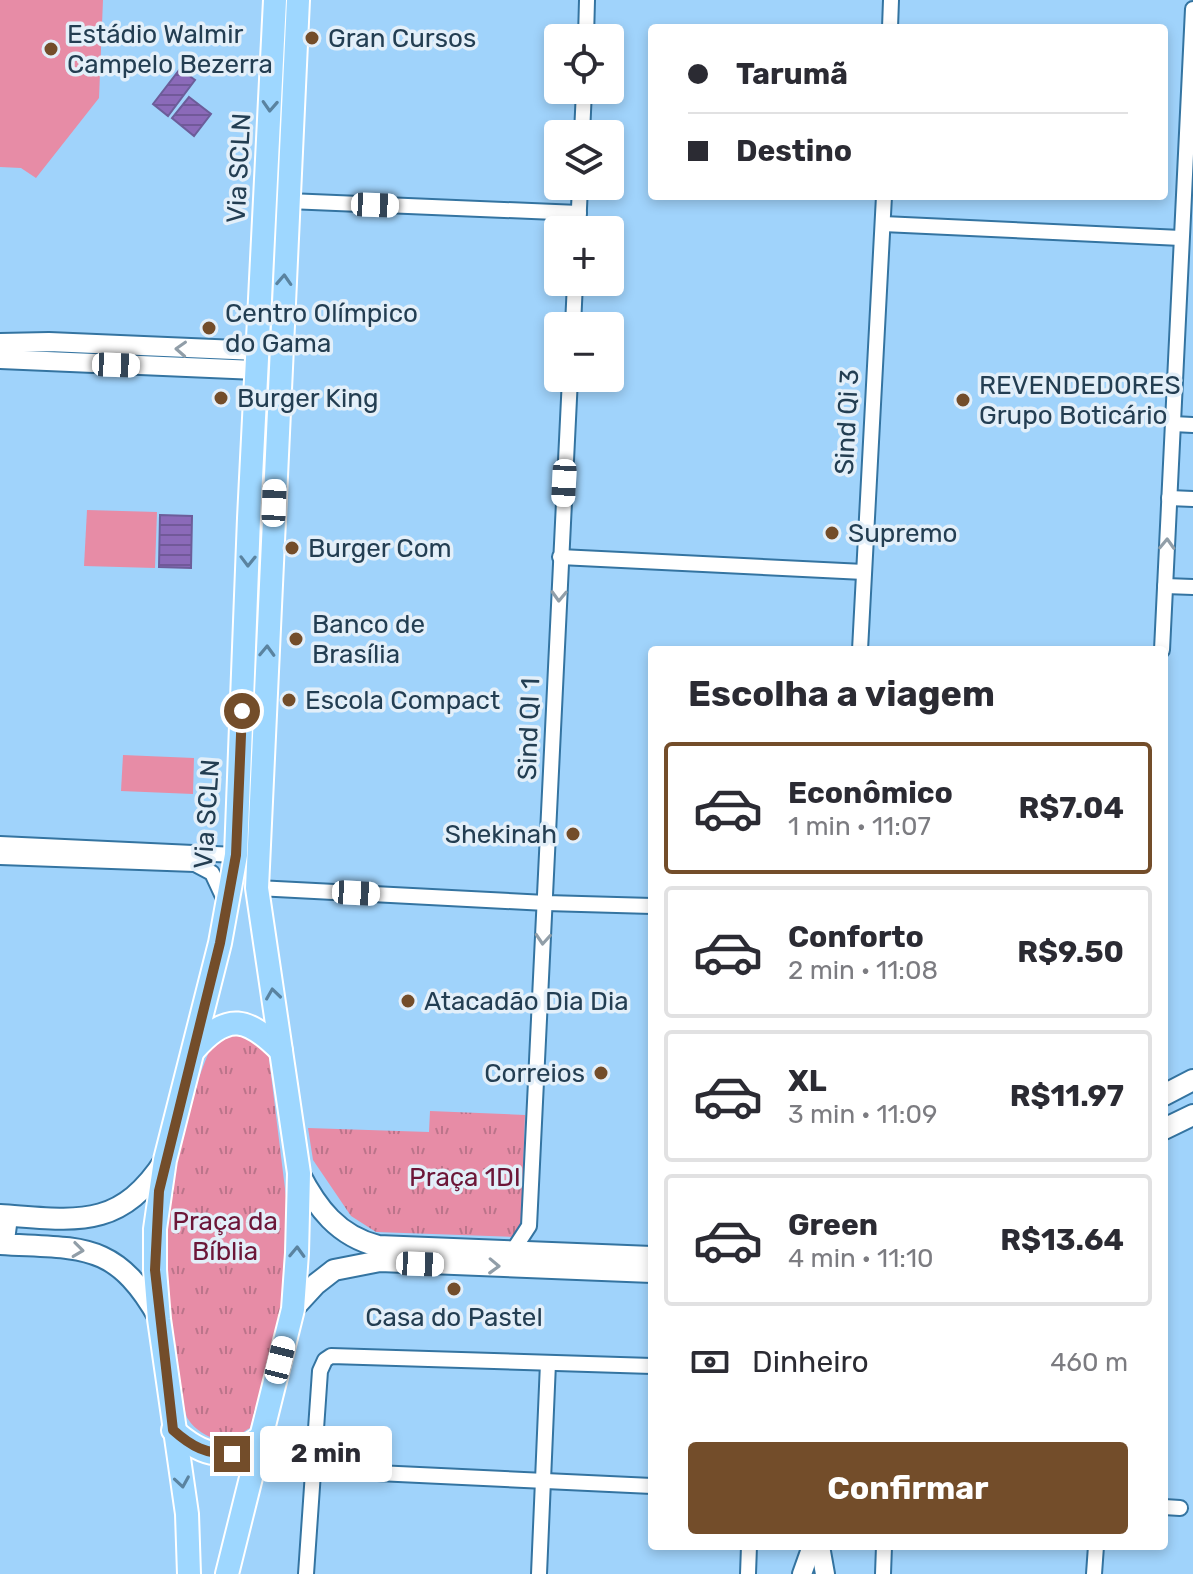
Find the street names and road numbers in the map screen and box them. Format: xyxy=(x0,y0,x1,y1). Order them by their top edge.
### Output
street label: Via SCLN xyxy=(221,112,257,224)
street label: Sind Qi 3 xyxy=(829,368,865,476)
street label: Sind QI 1 xyxy=(512,677,546,781)
street label: Via SCLN xyxy=(188,758,226,870)

